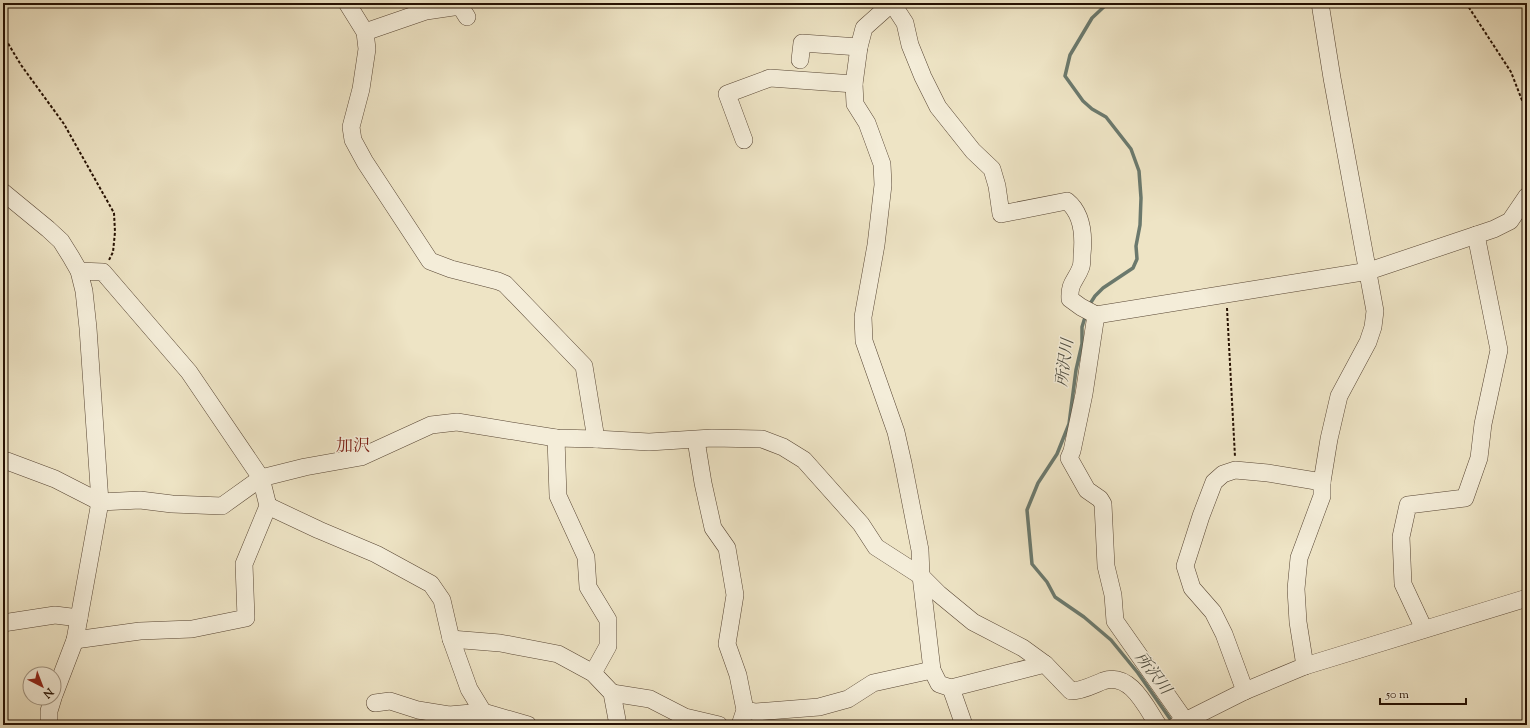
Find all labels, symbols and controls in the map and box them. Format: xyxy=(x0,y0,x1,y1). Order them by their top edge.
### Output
water label: 所沢川 xyxy=(1051,336,1081,388)
district label: 加沢 xyxy=(336,435,370,459)
water label: 所沢川 xyxy=(1128,648,1177,702)
north arrow xyxy=(22,666,62,706)
scale bar xyxy=(1380,680,1466,706)
text: N xyxy=(39,683,57,702)
text: 50 m xyxy=(1385,686,1409,704)

